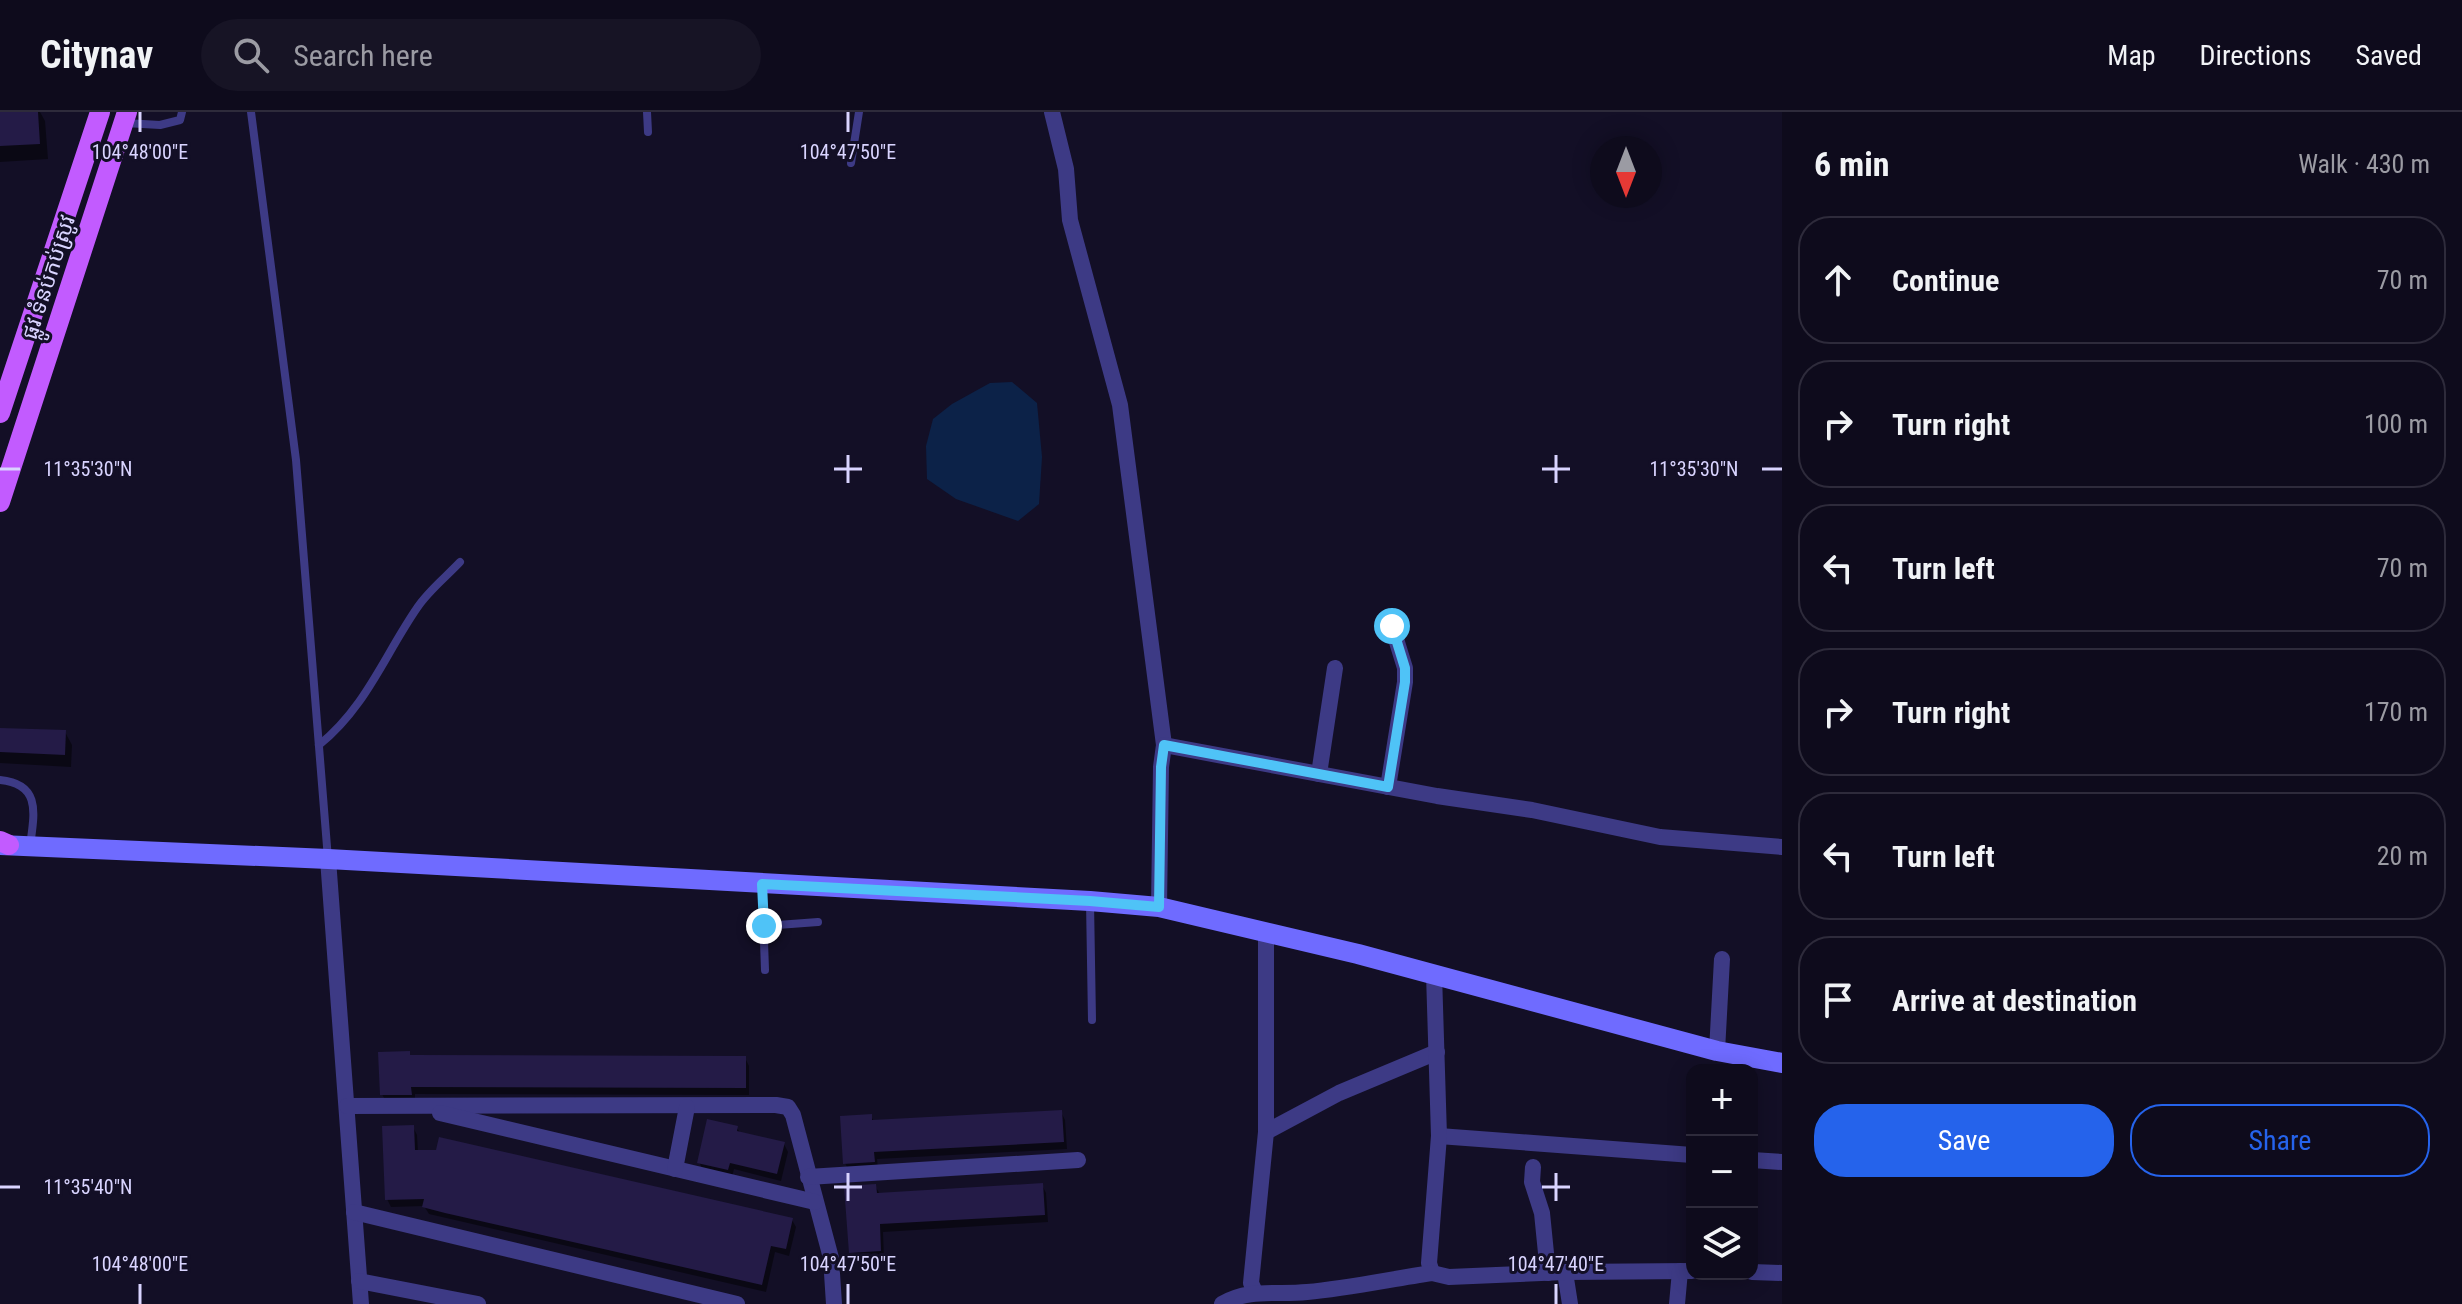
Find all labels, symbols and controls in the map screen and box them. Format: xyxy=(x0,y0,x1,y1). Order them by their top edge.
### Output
search box xyxy=(201,19,761,91)
text: Citynav xyxy=(40,33,153,77)
icon: search xyxy=(229,33,273,77)
text: Search here xyxy=(293,38,433,73)
text: Map xyxy=(2107,39,2156,72)
text: Directions xyxy=(2200,39,2311,72)
text: Saved xyxy=(2355,39,2422,72)
north arrow xyxy=(1590,136,1662,208)
text: 104°48'00"E xyxy=(92,140,188,164)
text: 104°47'50"E xyxy=(800,140,896,164)
text: 6 min xyxy=(1814,144,1890,184)
text: Walk · 430 m xyxy=(2298,149,2430,179)
street label: ផ្លូវ ទំនប់កប់ស្រូវ xyxy=(16,212,87,345)
icon: ahead xyxy=(1816,258,1860,302)
text: Continue xyxy=(1892,263,1999,298)
text: 70 m xyxy=(2377,265,2428,295)
icon: right xyxy=(1816,402,1860,446)
text: Turn right xyxy=(1892,407,2010,442)
text: 100 m xyxy=(2364,409,2428,439)
text: 11°35'30"N xyxy=(43,457,133,481)
text: 11°35'30"N xyxy=(1649,457,1739,481)
icon: left xyxy=(1816,546,1860,590)
text: Turn left xyxy=(1892,551,1995,586)
text: 70 m xyxy=(2377,553,2428,583)
route start xyxy=(1374,608,1410,644)
icon: right xyxy=(1816,690,1860,734)
text: Turn right xyxy=(1892,695,2010,730)
text: 170 m xyxy=(2364,697,2428,727)
icon: left xyxy=(1816,834,1860,878)
text: Turn left xyxy=(1892,839,1995,874)
text: 20 m xyxy=(2377,841,2428,871)
route end xyxy=(746,908,782,944)
icon: arrive xyxy=(1816,978,1860,1022)
text: Arrive at destination xyxy=(1892,983,2137,1018)
map controls xyxy=(1686,1064,1758,1280)
button: + xyxy=(1686,1064,1758,1136)
button: Save xyxy=(1814,1104,2114,1177)
button: Share xyxy=(2130,1104,2430,1177)
button: − xyxy=(1686,1136,1758,1208)
text: 11°35'40"N xyxy=(43,1175,133,1199)
button: layers xyxy=(1686,1208,1758,1280)
text: 104°48'00"E xyxy=(92,1252,188,1276)
text: 104°47'50"E xyxy=(800,1252,896,1276)
text: 104°47'40"E xyxy=(1508,1252,1604,1276)

